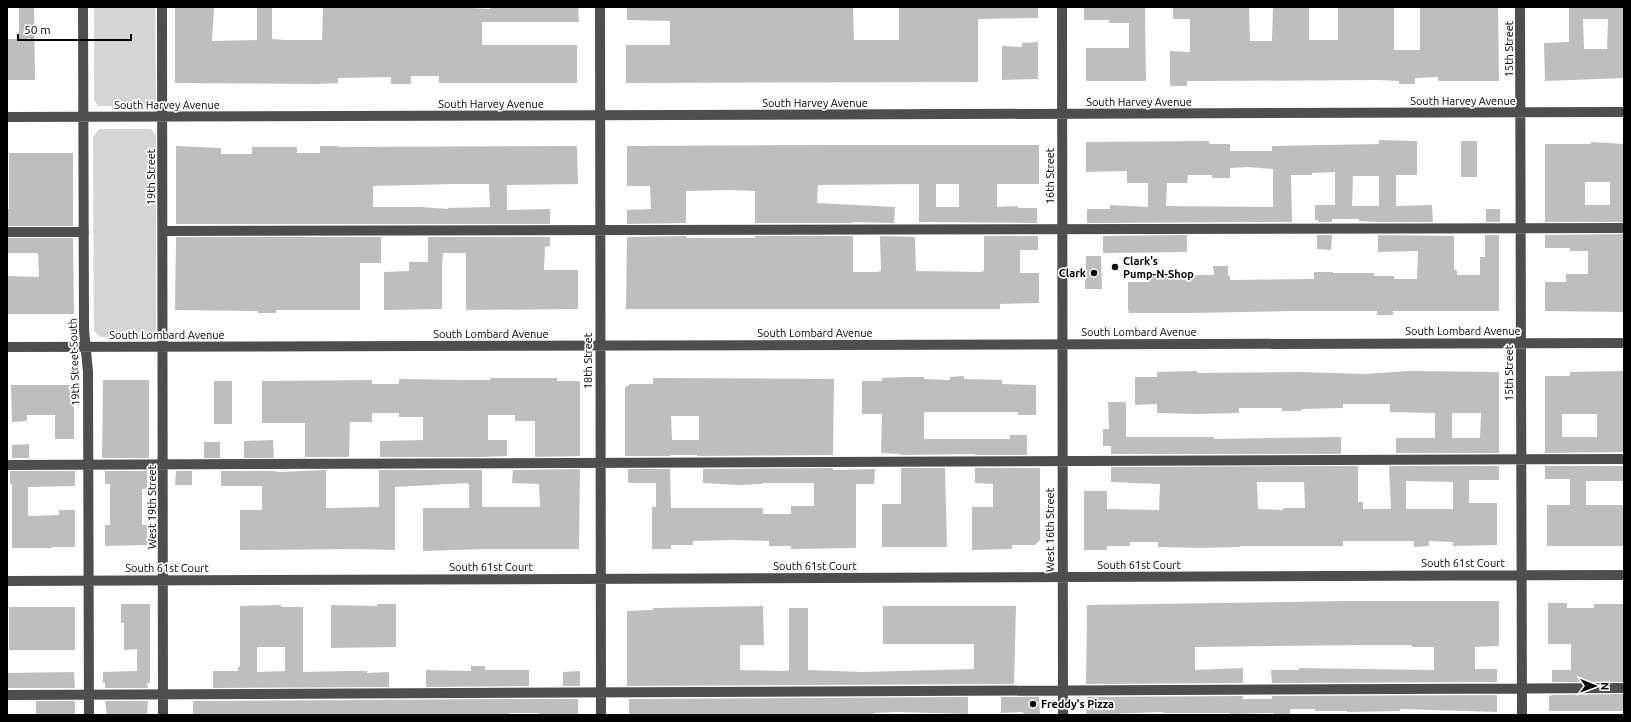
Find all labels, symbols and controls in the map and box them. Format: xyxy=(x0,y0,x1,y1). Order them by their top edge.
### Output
scale bar xyxy=(18,16,131,42)
street label: 15th Street xyxy=(1503,20,1515,77)
text: 50 m xyxy=(24,23,51,36)
street label: South Harvey Avenue xyxy=(1410,95,1516,107)
street label: South Harvey Avenue xyxy=(1086,96,1192,108)
street label: South Harvey Avenue xyxy=(762,97,868,109)
street label: South Harvey Avenue xyxy=(438,98,544,110)
street label: South Harvey Avenue xyxy=(114,99,220,111)
street label: 16th Street xyxy=(1044,147,1056,204)
street label: 19th Street xyxy=(145,148,157,205)
place label: Clark's Pump-N-Shop xyxy=(1123,255,1194,280)
marker: Clark's Pump-N-Shop xyxy=(1110,262,1120,272)
place label: Clark xyxy=(1059,267,1087,279)
marker: Clark xyxy=(1089,268,1099,278)
street label: 19th Street South xyxy=(66,318,82,406)
street label: South Lombard Avenue xyxy=(1405,325,1521,337)
street label: South Lombard Avenue xyxy=(1081,326,1197,338)
street label: South Lombard Avenue xyxy=(757,327,873,339)
street label: South Lombard Avenue xyxy=(433,328,549,340)
street label: South Lombard Avenue xyxy=(109,329,225,341)
street label: 18th Street xyxy=(582,332,594,389)
street label: 15th Street xyxy=(1503,344,1515,401)
street label: West 19th Street xyxy=(146,464,158,549)
street label: West 16th Street xyxy=(1044,487,1056,572)
street label: South 61st Court xyxy=(1421,557,1505,569)
street label: South 61st Court xyxy=(1097,559,1181,571)
street label: South 61st Court xyxy=(773,560,857,572)
street label: South 61st Court xyxy=(449,561,533,573)
street label: South 61st Court xyxy=(125,562,209,574)
north arrow xyxy=(1575,666,1615,706)
text: N xyxy=(1599,682,1611,690)
place label: Freddy's Pizza xyxy=(1041,698,1114,710)
marker: Freddy's Pizza xyxy=(1028,699,1038,709)

